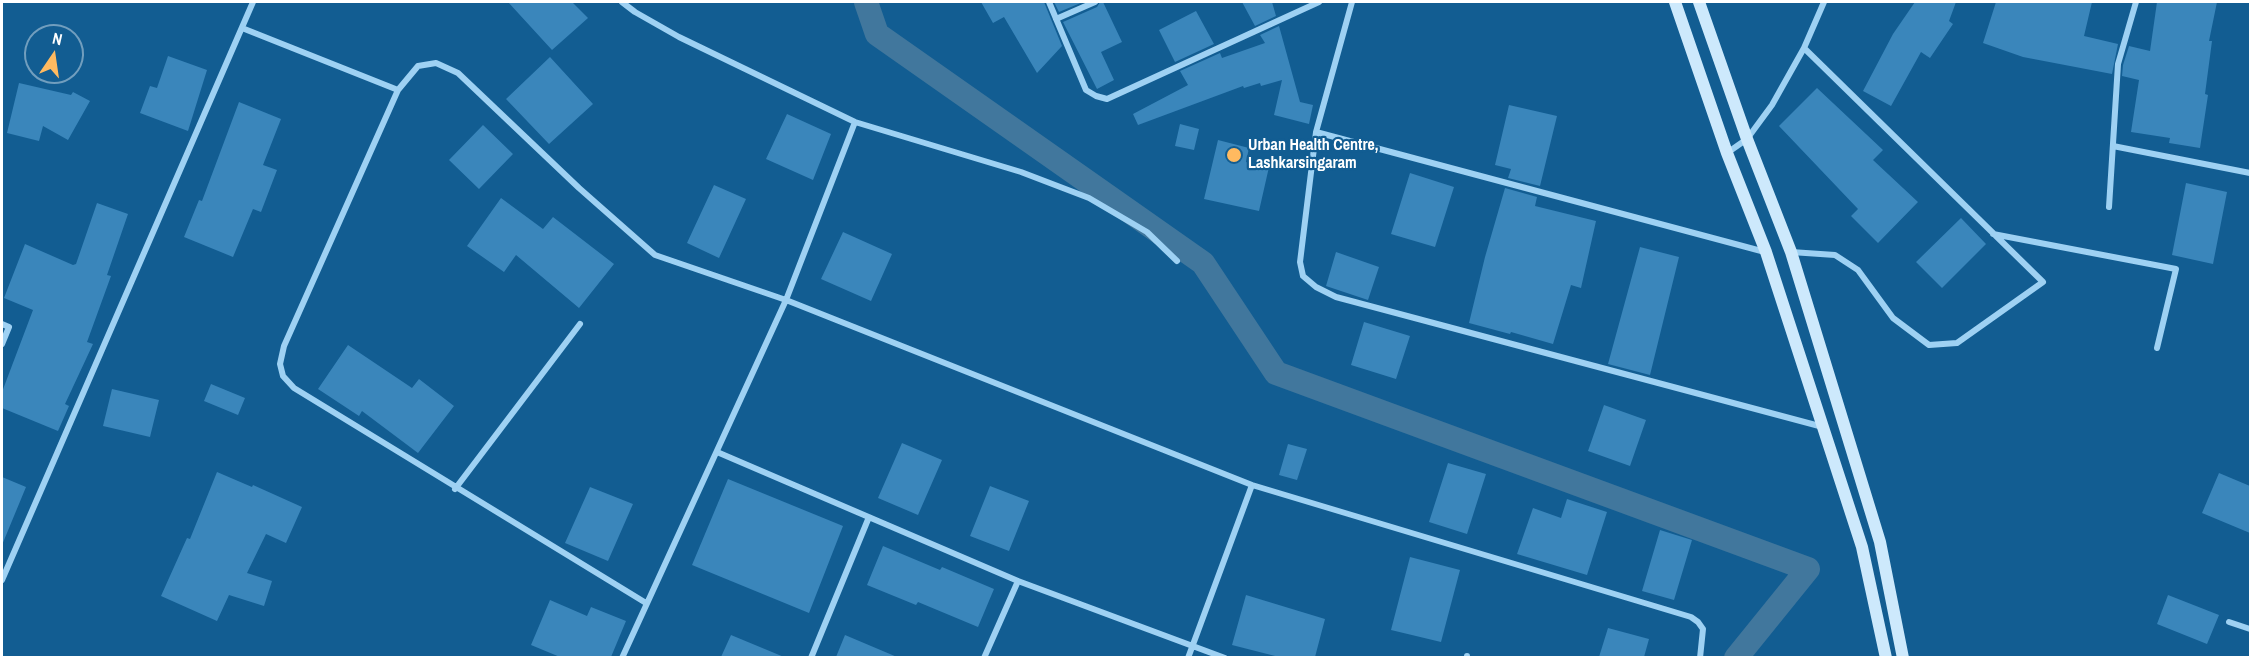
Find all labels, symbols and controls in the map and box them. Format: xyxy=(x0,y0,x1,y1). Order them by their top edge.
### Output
north arrow xyxy=(24,24,84,84)
text: N xyxy=(50,27,65,50)
place label: Urban Health Centre, Lashkarsingaram xyxy=(1248,136,1378,174)
marker: Urban Health Centre, Lashkarsingaram xyxy=(1225,146,1243,164)

